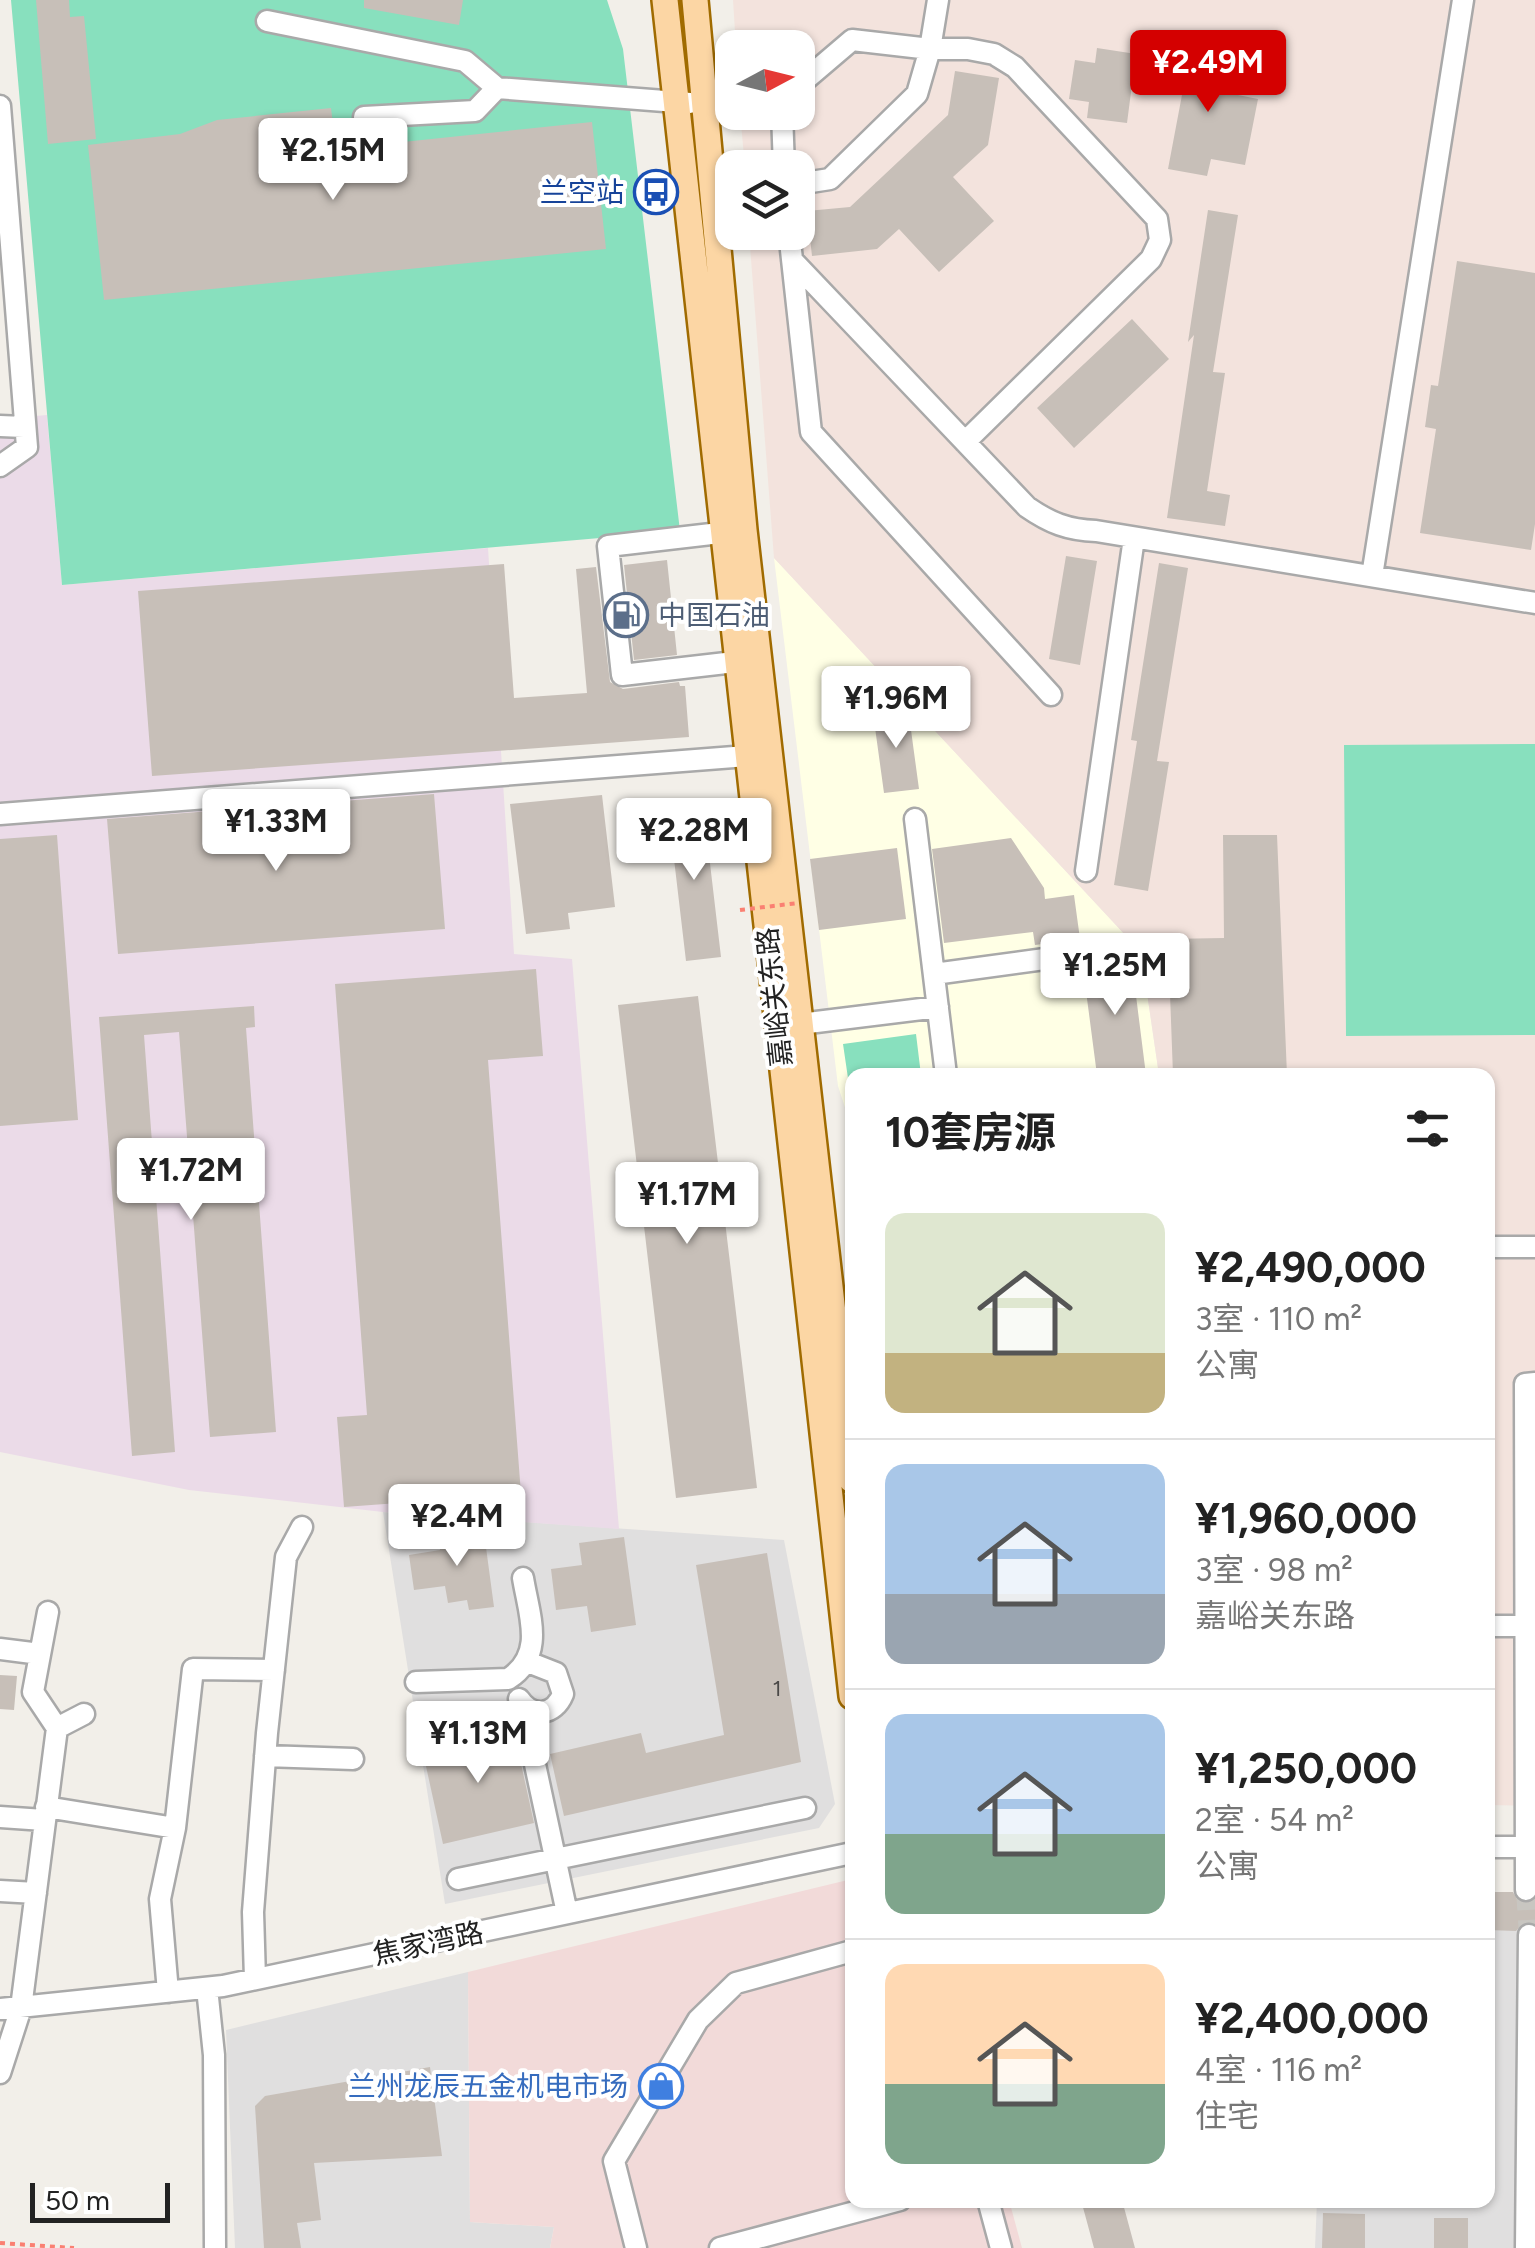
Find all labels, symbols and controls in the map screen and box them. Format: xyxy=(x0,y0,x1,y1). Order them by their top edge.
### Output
north arrow xyxy=(715,30,815,130)
map controls xyxy=(715,30,815,250)
pin: ¥2.49M xyxy=(1127,30,1289,115)
text: ¥2.49M xyxy=(1152,43,1264,81)
pin: ¥2.15M xyxy=(252,118,414,203)
text: ¥2.15M xyxy=(280,131,386,169)
button: layers xyxy=(715,150,815,250)
bus stop icon: 兰空站 xyxy=(633,169,679,215)
place label: 兰空站 xyxy=(540,175,624,209)
fuel station icon: 中国石油 xyxy=(603,592,649,638)
place label: 中国石油 xyxy=(658,598,770,632)
pin: ¥1.96M xyxy=(815,666,977,751)
text: ¥1.96M xyxy=(843,679,949,717)
pin: ¥1.33M xyxy=(195,789,357,874)
pin: ¥2.28M xyxy=(613,798,775,883)
text: ¥1.33M xyxy=(224,802,328,840)
text: ¥2.28M xyxy=(638,811,750,849)
street label: 嘉峪关东路 xyxy=(750,926,798,1068)
pin: ¥1.25M xyxy=(1034,933,1196,1018)
text: ¥1.25M xyxy=(1062,946,1168,984)
icon: filters xyxy=(1400,1101,1455,1156)
text: 10套房源 xyxy=(885,1107,1056,1158)
pin: ¥1.72M xyxy=(110,1138,272,1223)
text: ¥1.72M xyxy=(139,1151,243,1189)
pin: ¥1.17M xyxy=(606,1162,768,1247)
text: ¥1.17M xyxy=(637,1175,737,1213)
text: ¥2,490,000 xyxy=(1195,1242,1426,1293)
icon: home xyxy=(965,1253,1085,1373)
text: 3室 · 110 m² xyxy=(1195,1300,1362,1338)
text: 公寓 xyxy=(1195,1346,1259,1384)
pin: ¥2.4M xyxy=(387,1484,527,1569)
text: ¥1,960,000 xyxy=(1195,1493,1417,1544)
text: ¥2.4M xyxy=(410,1497,504,1535)
icon: home xyxy=(965,1504,1085,1624)
text: 3室 · 98 m² xyxy=(1195,1551,1353,1589)
text: 嘉峪关东路 xyxy=(1195,1597,1355,1635)
house number: 1 xyxy=(772,1675,782,1702)
pin: ¥1.13M xyxy=(397,1701,559,1786)
text: ¥1.13M xyxy=(428,1714,528,1752)
text: ¥1,250,000 xyxy=(1195,1743,1417,1794)
icon: home xyxy=(965,1754,1085,1874)
text: 2室 · 54 m² xyxy=(1195,1801,1354,1839)
text: 公寓 xyxy=(1195,1847,1259,1885)
street label: 焦家湾路 xyxy=(370,1915,486,1971)
text: ¥2,400,000 xyxy=(1195,1993,1429,2044)
icon: home xyxy=(965,2004,1085,2124)
text: 4室 · 116 m² xyxy=(1195,2051,1362,2089)
shop icon: 兰州龙辰五金机电市场 xyxy=(638,2063,684,2109)
place label: 兰州龙辰五金机电市场 xyxy=(348,2069,628,2103)
text: 住宅 xyxy=(1195,2097,1259,2135)
scale bar xyxy=(30,2178,170,2222)
text: 50 m xyxy=(45,2183,110,2217)

